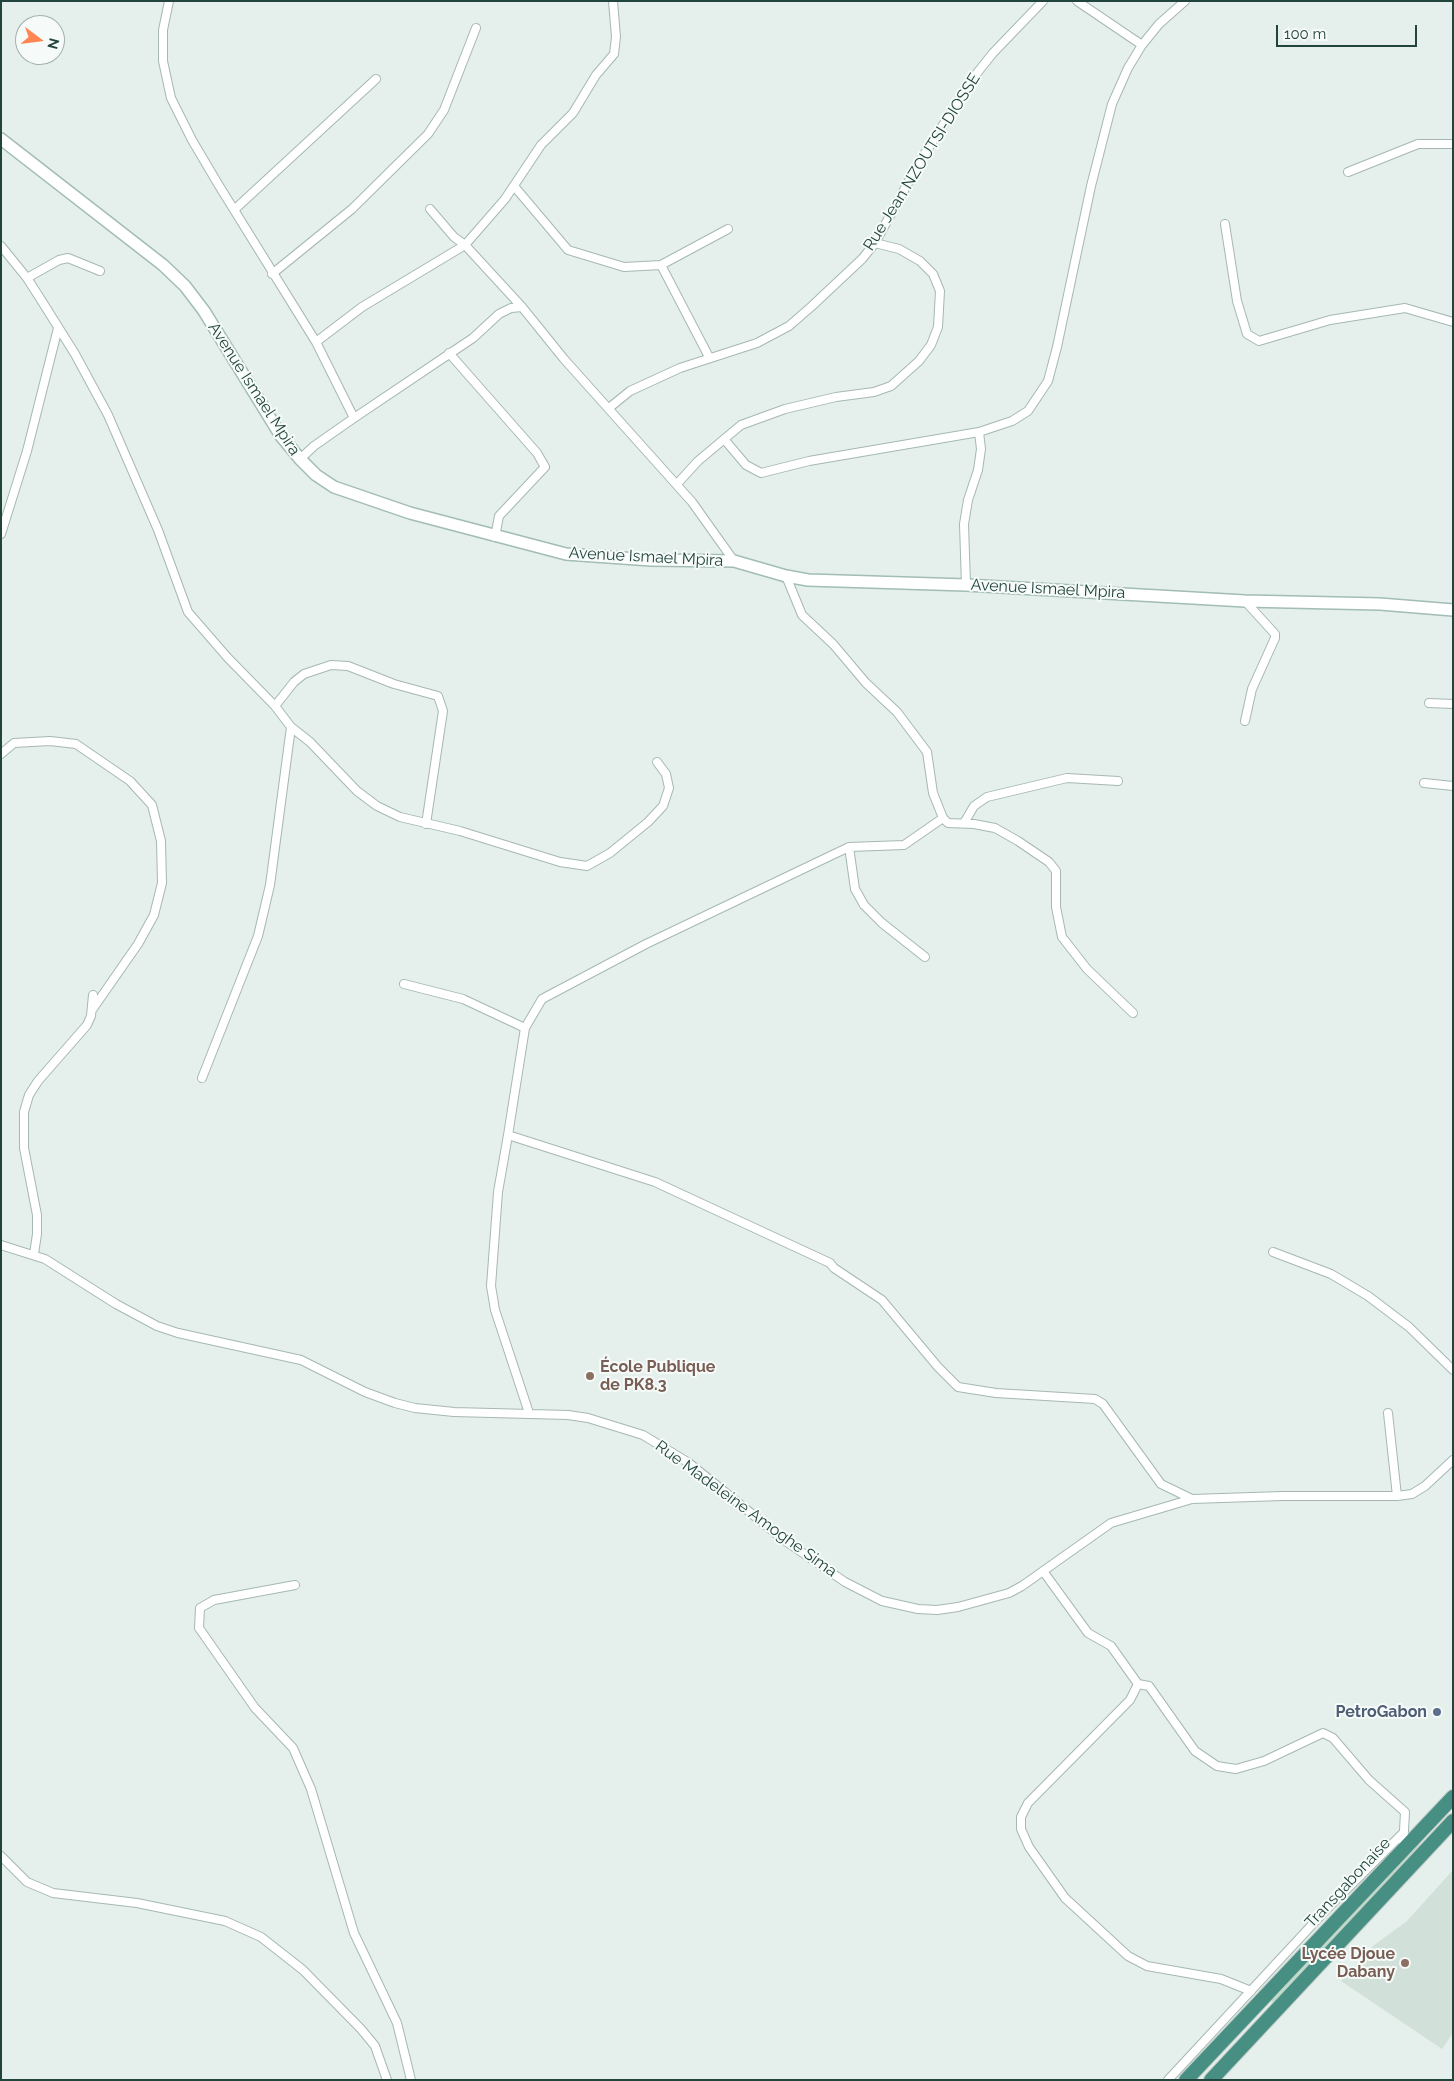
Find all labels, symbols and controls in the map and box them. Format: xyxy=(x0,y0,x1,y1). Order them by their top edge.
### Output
north arrow xyxy=(15,15,65,65)
scale bar xyxy=(1279,15,1420,47)
text: 100 m xyxy=(1284,25,1326,43)
text: N xyxy=(44,36,63,51)
street label: Rue Jean NZOUTSI-DIOSSE xyxy=(859,70,985,254)
street label: Avenue Ismael Mpira xyxy=(204,319,304,459)
street label: Avenue Ismael Mpira xyxy=(568,543,724,571)
street label: Avenue Ismael Mpira xyxy=(970,575,1126,603)
place label: École Publique de PK8.3 xyxy=(600,1357,715,1395)
marker: École Publique de PK8.3 xyxy=(584,1370,596,1382)
street label: Rue Madeleine Amoghe Sima xyxy=(651,1437,841,1581)
place label: PetroGabon xyxy=(1335,1702,1427,1722)
marker: PetroGabon xyxy=(1431,1706,1443,1718)
street label: Transgabonaise xyxy=(1301,1834,1395,1932)
place label: Lycée Djoue Dabany xyxy=(1301,1944,1395,1982)
marker: Lycée Djoue Dabany xyxy=(1399,1957,1411,1969)

